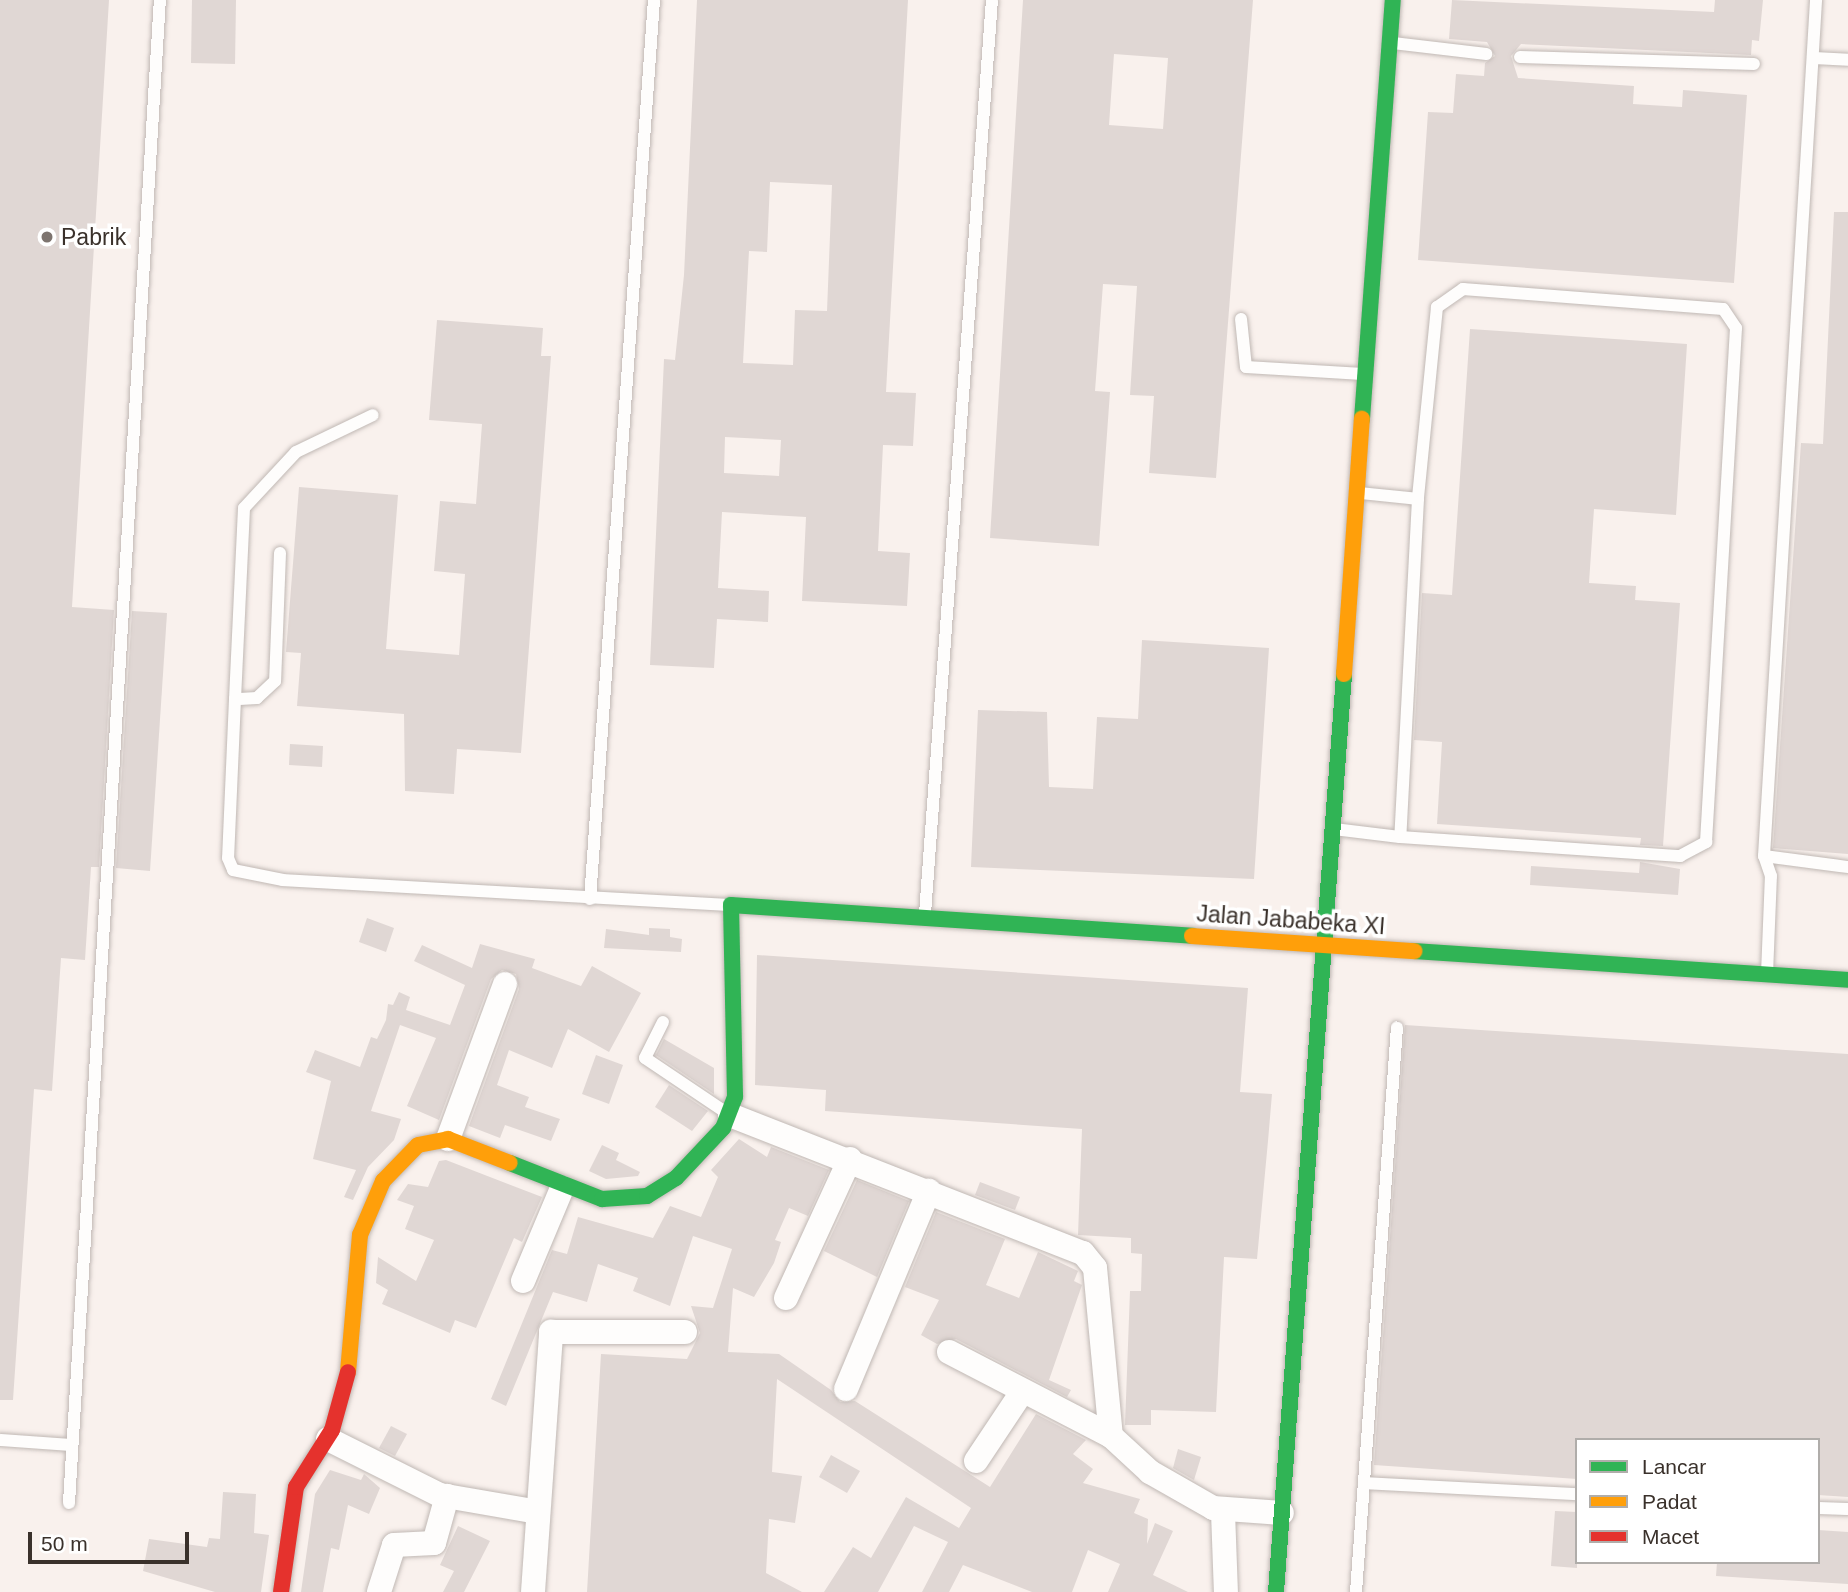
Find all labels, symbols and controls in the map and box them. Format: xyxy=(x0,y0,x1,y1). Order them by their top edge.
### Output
place label: Pabrik xyxy=(61,223,126,251)
marker: Pabrik xyxy=(39,229,55,245)
street label: Jalan Jababeka XI xyxy=(1196,900,1386,940)
legend xyxy=(1575,1438,1820,1564)
text: Lancar xyxy=(1642,1455,1706,1478)
text: Padat xyxy=(1642,1490,1697,1513)
scale bar xyxy=(32,1518,192,1562)
text: Macet xyxy=(1642,1525,1699,1548)
text: 50 m xyxy=(41,1532,88,1555)

